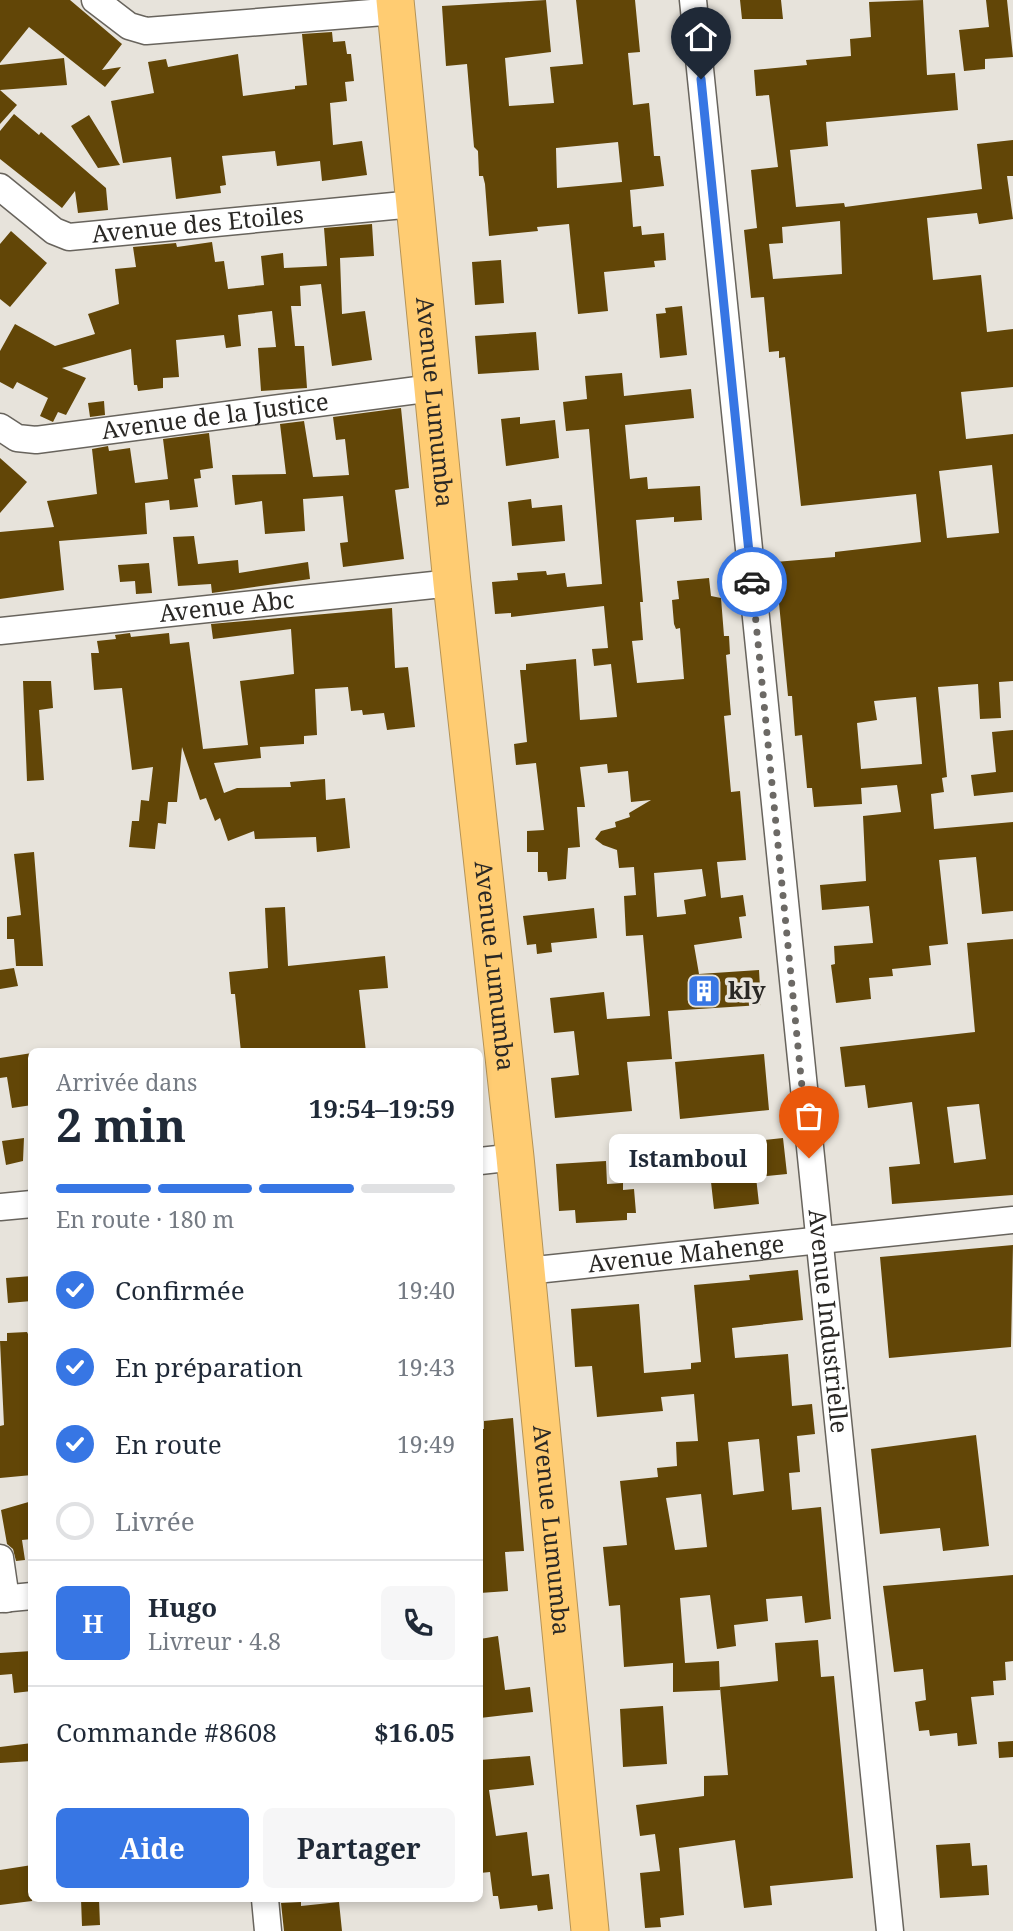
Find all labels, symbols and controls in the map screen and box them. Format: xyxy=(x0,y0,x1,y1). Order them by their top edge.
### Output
pin xyxy=(671,7,731,79)
icon: home xyxy=(682,18,720,56)
street label: Avenue des Etoiles xyxy=(90,197,305,250)
street label: Avenue Lumumba xyxy=(409,295,462,509)
street label: Avenue de la Justice xyxy=(99,384,330,446)
courier xyxy=(717,547,787,617)
icon: car xyxy=(733,563,771,601)
street label: Avenue Abc xyxy=(157,582,296,629)
street label: Avenue Lumumba xyxy=(468,859,523,1073)
building icon: kly xyxy=(685,972,723,1010)
place label: kly xyxy=(728,973,766,1006)
text: Arrivée dans xyxy=(56,1066,197,1098)
pin xyxy=(779,1086,839,1158)
text: 19:54–19:59 xyxy=(309,1090,455,1126)
text: 2 min xyxy=(56,1093,186,1155)
icon: bag xyxy=(790,1097,828,1135)
callout: Istamboul xyxy=(610,1134,767,1182)
text: Istamboul xyxy=(629,1142,747,1174)
text: En route · 180 m xyxy=(56,1203,234,1235)
street label: Avenue Industrielle xyxy=(801,1207,857,1435)
street label: Avenue Mahenge xyxy=(586,1226,786,1279)
icon: check xyxy=(56,1271,94,1309)
text: Confirmée xyxy=(115,1272,245,1308)
text: 19:40 xyxy=(397,1274,455,1306)
icon: check xyxy=(56,1348,94,1386)
text: En préparation xyxy=(115,1349,303,1385)
text: 19:43 xyxy=(397,1351,455,1383)
street label: Avenue Lumumba xyxy=(526,1423,579,1637)
icon: check xyxy=(56,1425,94,1463)
text: En route xyxy=(115,1426,222,1462)
text: 19:49 xyxy=(397,1428,455,1460)
text: Livrée xyxy=(115,1503,195,1539)
button: phone xyxy=(381,1586,455,1660)
text: Hugo xyxy=(148,1589,217,1625)
text: H xyxy=(82,1605,104,1641)
text: Livreur · 4.8 xyxy=(148,1625,281,1657)
text: Commande #8608 xyxy=(56,1714,277,1750)
text: $16.05 xyxy=(374,1714,455,1750)
button: Aide xyxy=(56,1808,249,1888)
button: Partager xyxy=(263,1808,455,1888)

